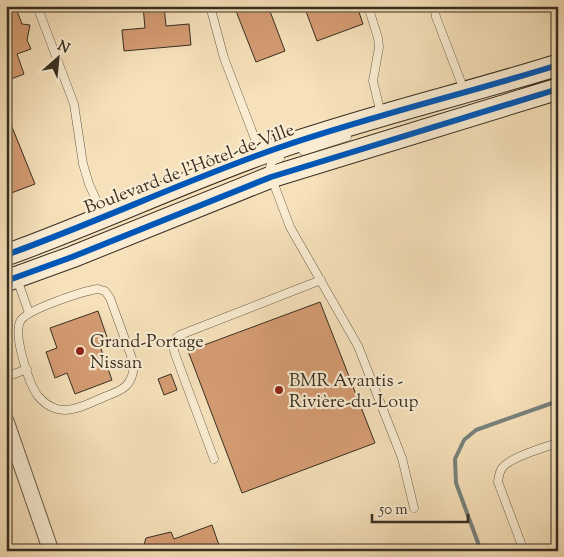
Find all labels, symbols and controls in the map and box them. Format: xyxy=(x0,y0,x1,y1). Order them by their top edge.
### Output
north arrow xyxy=(32,32,82,82)
text: N xyxy=(53,37,73,60)
street label: Boulevard de l'Hôtel-de-Ville xyxy=(81,118,299,222)
place label: Grand-Portage Nissan xyxy=(90,330,204,377)
marker: Grand-Portage Nissan xyxy=(74,345,86,357)
place label: BMR Avantis - Rivière-du-Loup xyxy=(289,369,419,416)
marker: BMR Avantis - Rivière-du-Loup xyxy=(273,384,285,396)
scale bar xyxy=(372,492,468,524)
text: 50 m xyxy=(378,500,408,521)

